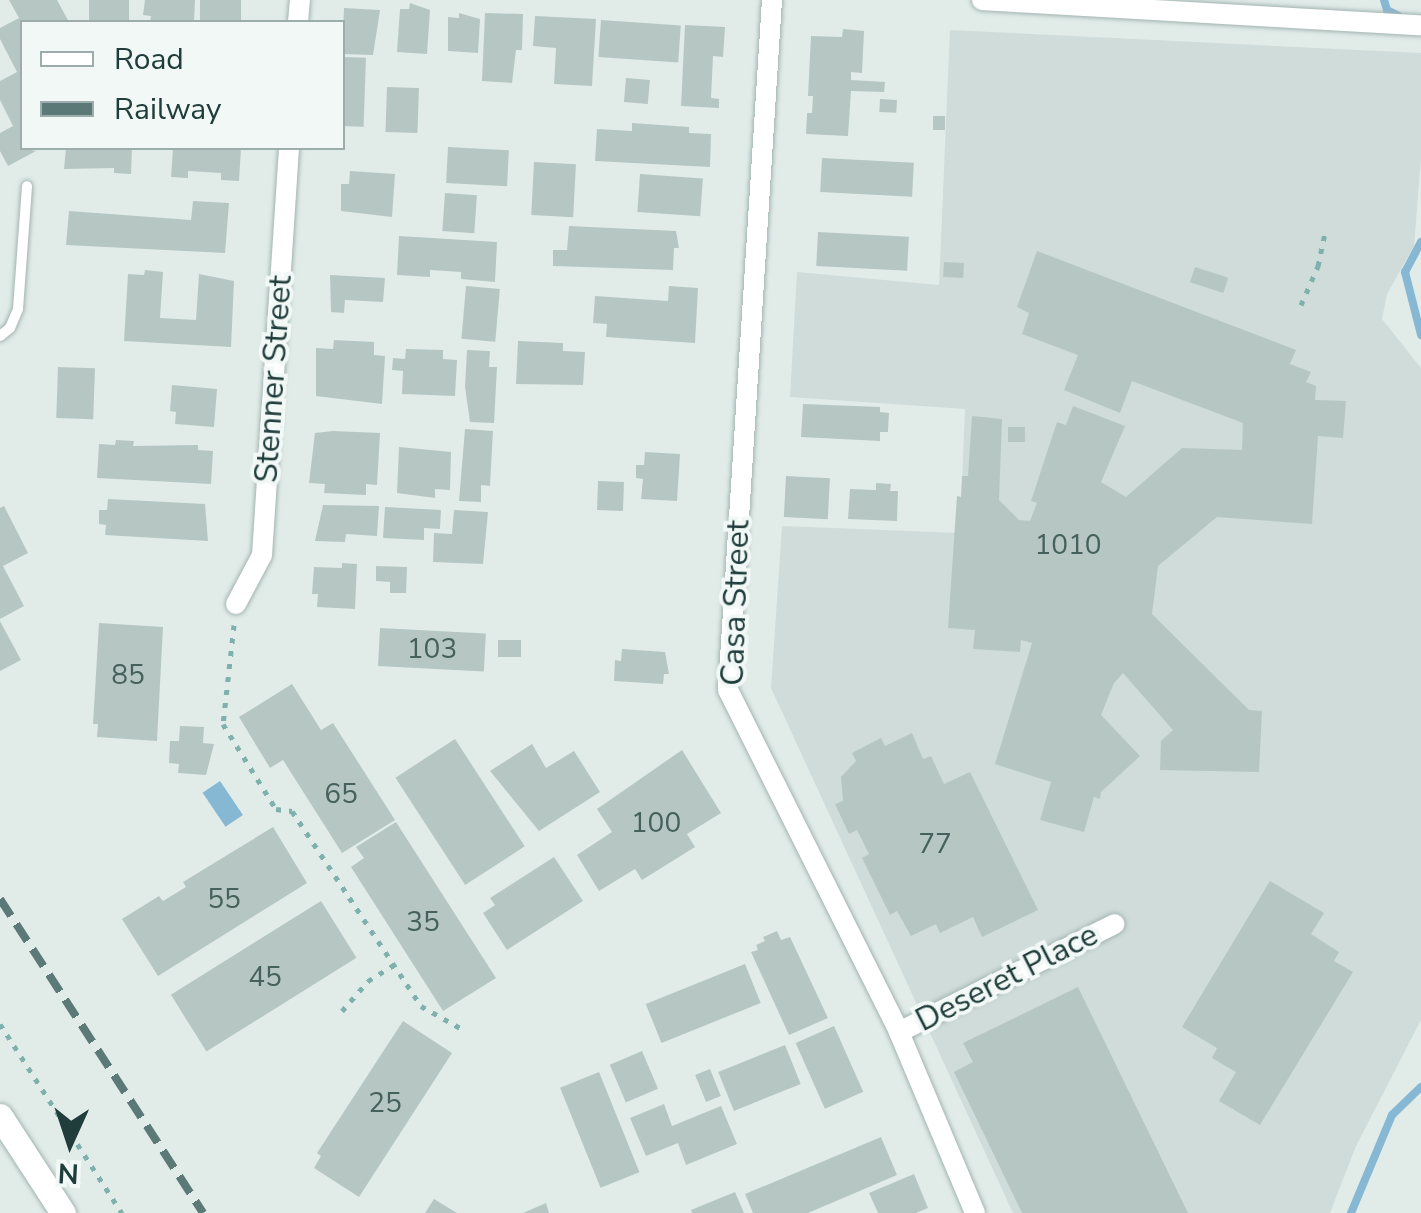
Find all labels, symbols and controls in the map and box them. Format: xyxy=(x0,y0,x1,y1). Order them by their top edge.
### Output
legend xyxy=(20,20,345,150)
text: Road xyxy=(114,39,184,80)
text: Railway xyxy=(114,89,222,130)
street label: Stenner Street xyxy=(248,274,300,484)
street label: Casa Street xyxy=(714,519,758,687)
house number: 1010 xyxy=(1034,528,1102,562)
house number: 103 xyxy=(407,632,457,666)
house number: 85 xyxy=(111,658,145,692)
house number: 65 xyxy=(324,777,358,811)
house number: 100 xyxy=(631,806,681,840)
house number: 77 xyxy=(918,827,952,861)
house number: 55 xyxy=(207,882,241,916)
house number: 35 xyxy=(406,905,440,939)
street label: Deseret Place xyxy=(910,916,1104,1040)
house number: 45 xyxy=(248,960,282,994)
house number: 25 xyxy=(368,1086,402,1120)
north arrow xyxy=(20,1093,120,1193)
text: N xyxy=(57,1153,80,1192)

